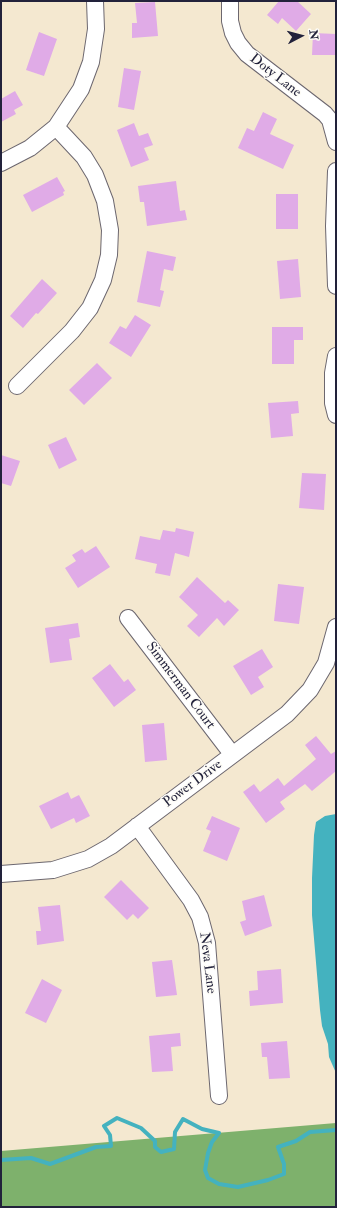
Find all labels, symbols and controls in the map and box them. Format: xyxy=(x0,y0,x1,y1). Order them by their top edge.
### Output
north arrow xyxy=(281,16,321,56)
text: N xyxy=(306,29,320,40)
street label: Doty Lane xyxy=(246,51,304,101)
street label: Simmerman Court xyxy=(142,639,218,733)
street label: Power Drive xyxy=(160,757,226,811)
street label: Neva Lane xyxy=(195,931,219,995)

